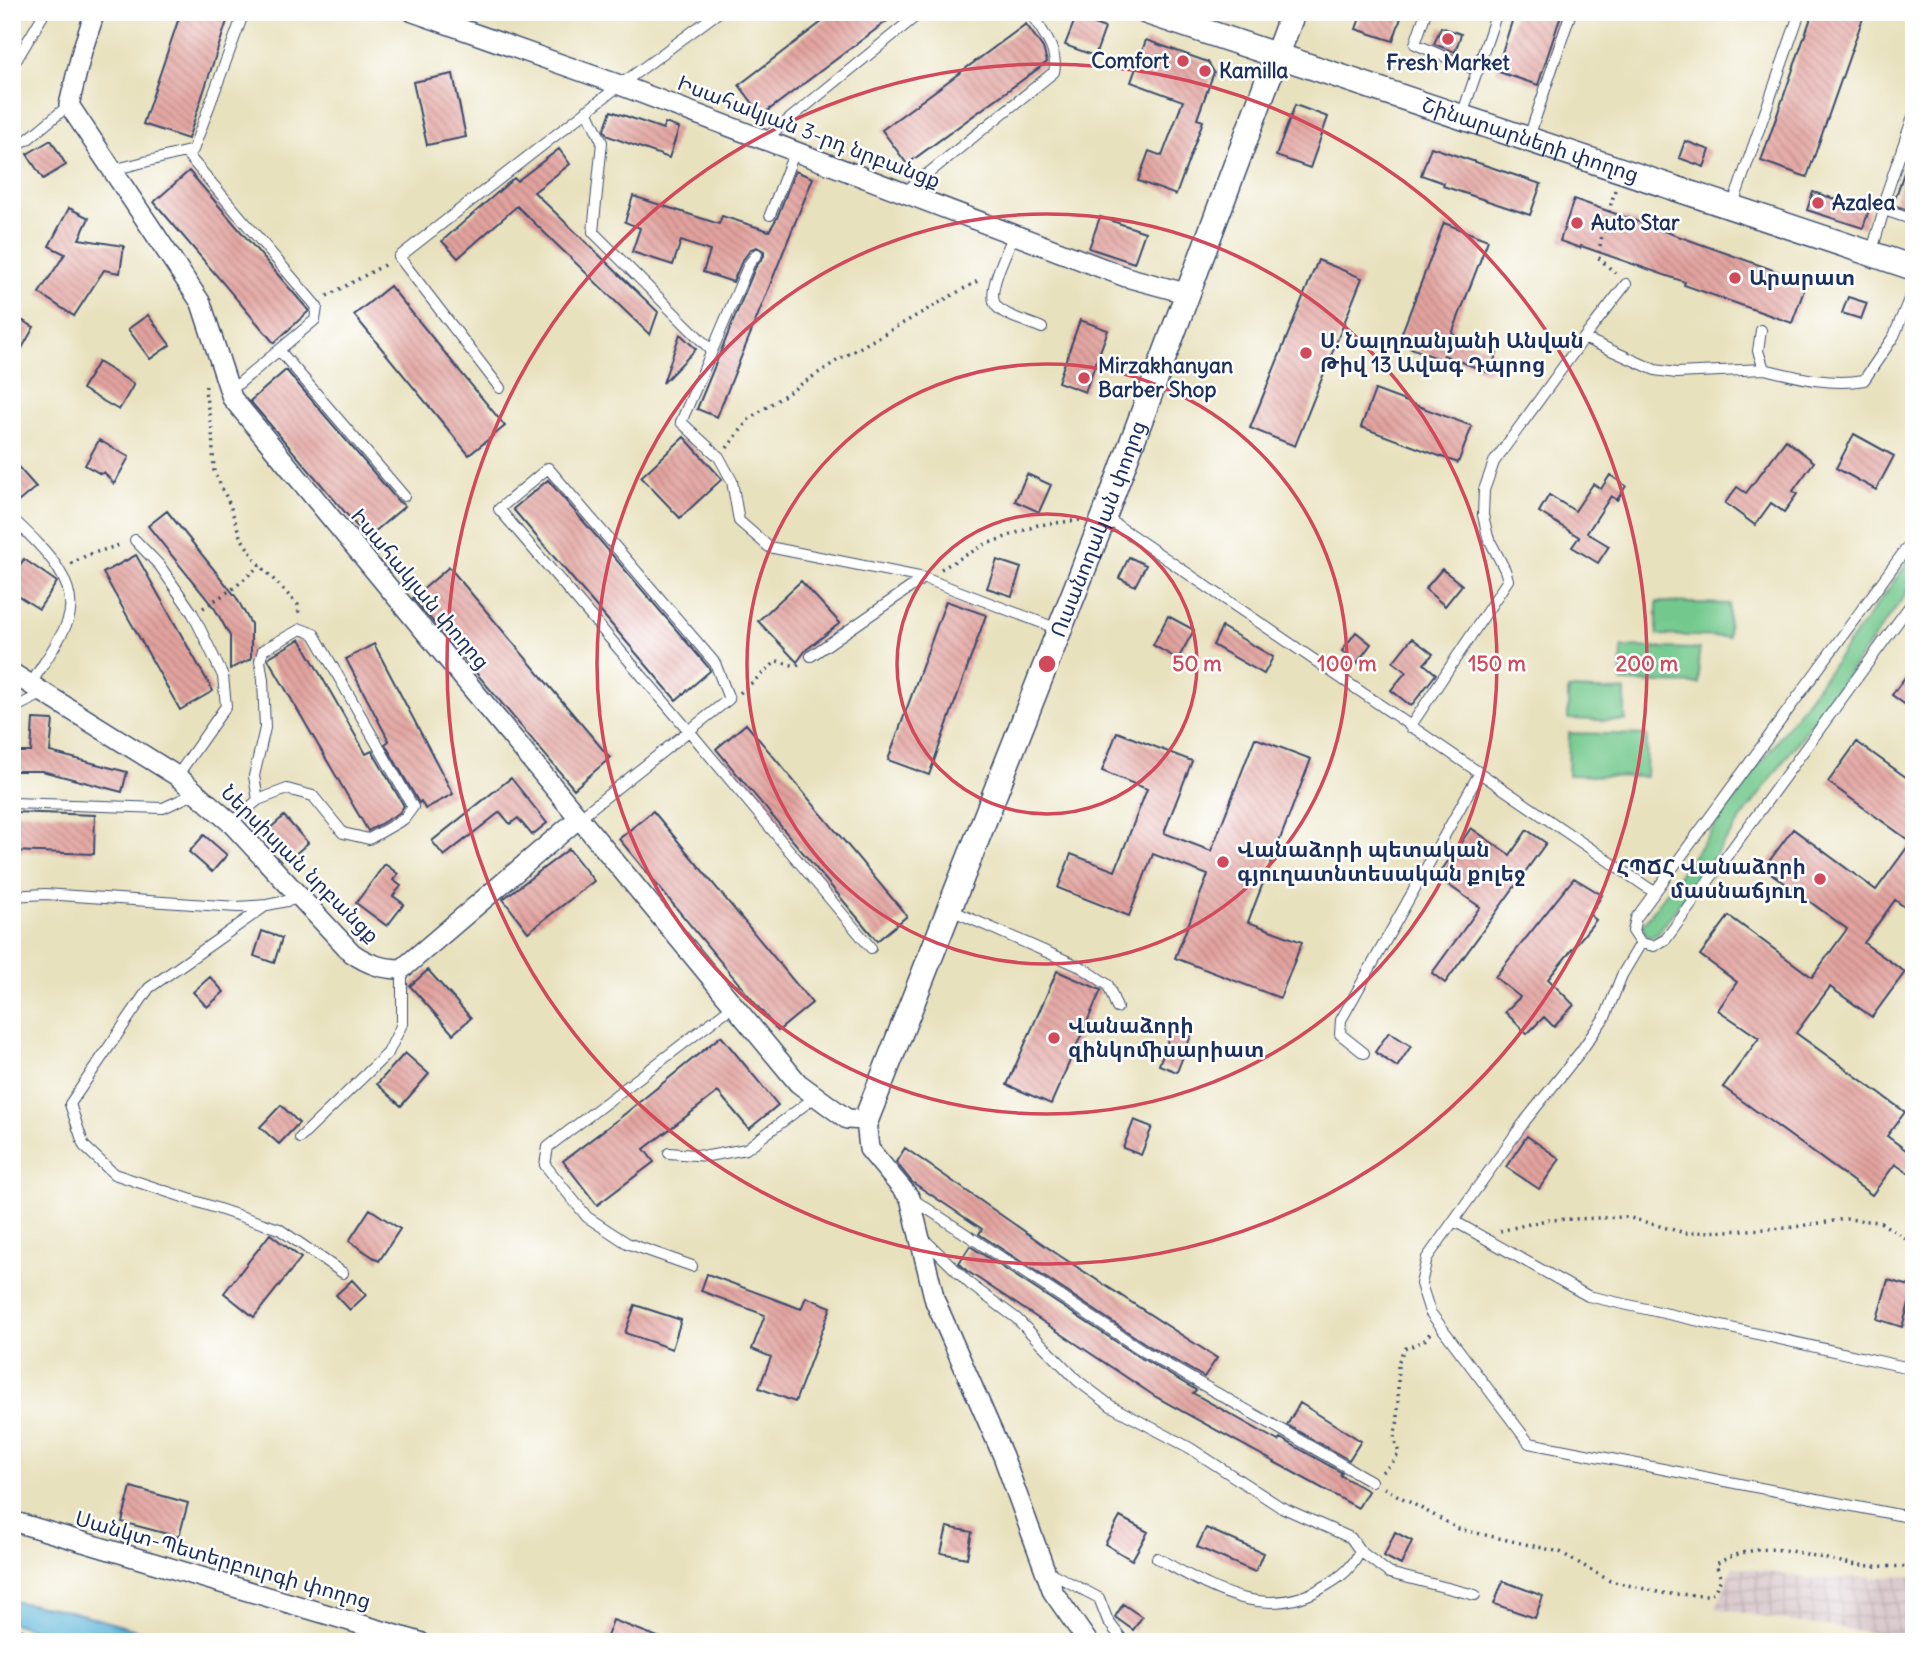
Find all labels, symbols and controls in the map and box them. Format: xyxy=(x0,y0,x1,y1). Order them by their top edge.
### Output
marker: Fresh Market xyxy=(1440,31,1456,47)
place label: Comfort xyxy=(1091,47,1170,74)
place label: Fresh Market xyxy=(1386,49,1511,76)
marker: Comfort xyxy=(1175,53,1191,69)
place label: Kamilla xyxy=(1219,57,1288,84)
marker: Kamilla xyxy=(1197,63,1213,79)
street label: Իսահակյան 3-րդ նրբանցք xyxy=(674,69,944,194)
street label: Շինարարների փողոց xyxy=(1418,91,1642,188)
place label: Azalea xyxy=(1832,189,1895,216)
marker: Azalea xyxy=(1810,195,1826,211)
place label: Auto Star xyxy=(1591,209,1680,236)
marker: Auto Star xyxy=(1569,215,1585,231)
place label: Արարատ xyxy=(1749,264,1855,291)
marker: Արարատ xyxy=(1727,270,1743,286)
place label: Ս. Նալղռանյանի Անվան Թիվ 13 Ավագ Դպրոց xyxy=(1320,327,1584,378)
marker: Ս. Նալղռանյանի Անվան Թիվ 13 Ավագ Դպրոց xyxy=(1298,345,1314,361)
place label: Mirzakhanyan Barber Shop xyxy=(1098,352,1233,403)
marker: Mirzakhanyan Barber Shop xyxy=(1076,370,1092,386)
street label: Ուսանողական փողոց xyxy=(1044,417,1152,641)
street label: Իսահակյան փողոց xyxy=(345,503,496,675)
text: 50 m xyxy=(1172,650,1222,677)
text: 100 m xyxy=(1317,650,1377,677)
text: 150 m xyxy=(1468,650,1526,677)
text: 200 m xyxy=(1616,650,1679,677)
centre of rings xyxy=(1035,652,1059,676)
street label: Ներսիսյան նրբանցք xyxy=(215,779,385,949)
place label: Վանաձորի պետական գյուղատնտեսական քոլեջ xyxy=(1237,836,1525,887)
place label: ՀՊՃՀ Վանաձորի մասնաճյուղ xyxy=(1616,853,1807,904)
marker: Վանաձորի պետական գյուղատնտեսական քոլեջ xyxy=(1215,854,1231,870)
marker: ՀՊՃՀ Վանաձորի մասնաճյուղ xyxy=(1812,871,1828,887)
place label: Վանաձորի զինկոմիսարիատ xyxy=(1068,1012,1264,1063)
marker: Վանաձորի զինկոմիսարիատ xyxy=(1046,1030,1062,1046)
street label: Սանկտ-Պետերբուրգի փողոց xyxy=(72,1504,374,1615)

